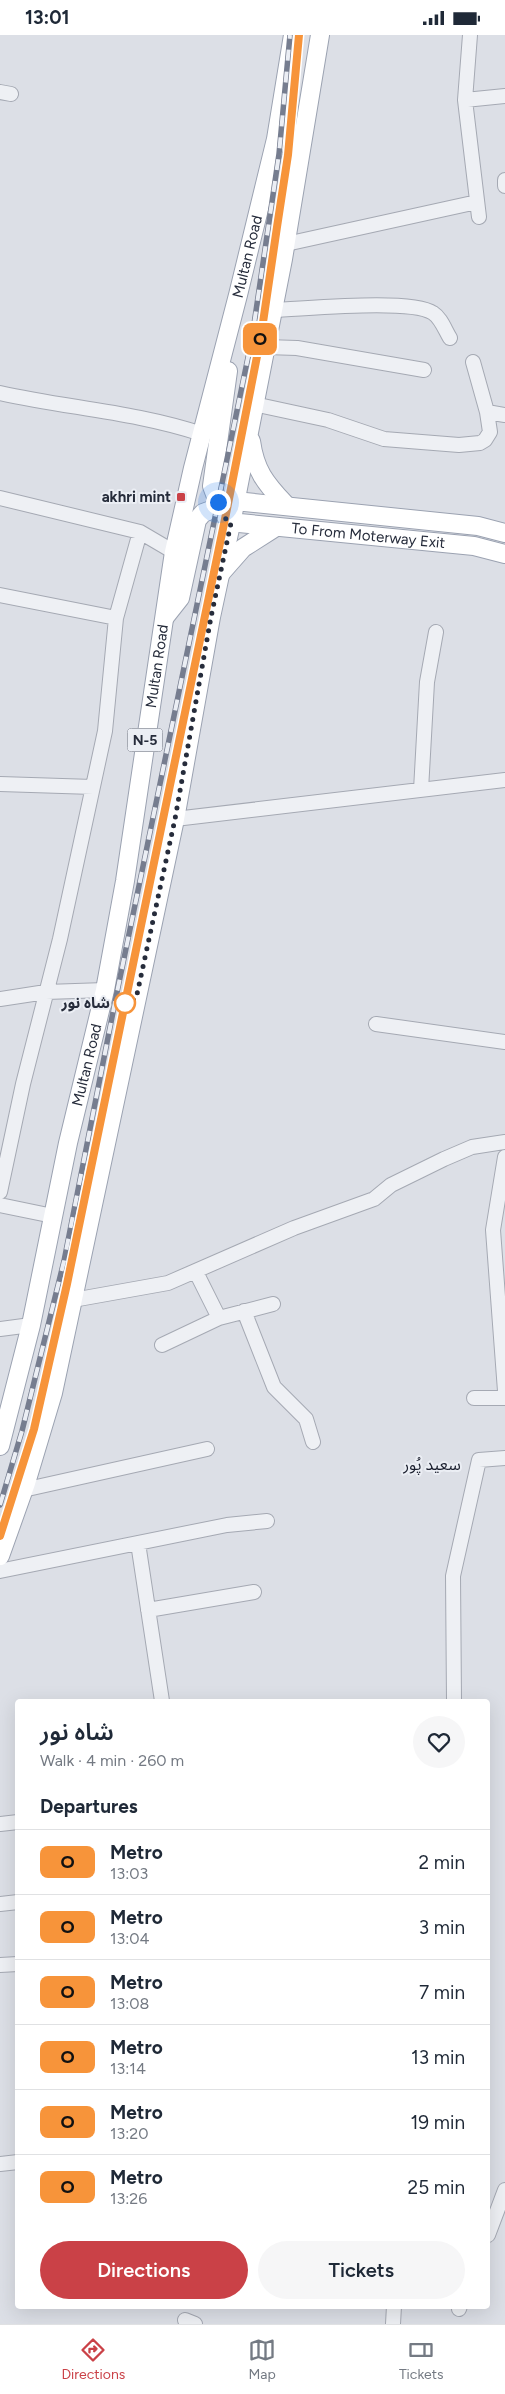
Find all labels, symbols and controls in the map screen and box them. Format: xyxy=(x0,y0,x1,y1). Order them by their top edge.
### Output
text: 13:01 xyxy=(25,6,70,29)
street label: Multan Road xyxy=(229,213,266,300)
line badge: O xyxy=(244,323,276,355)
text: O xyxy=(253,328,267,350)
place label: akhri mint xyxy=(102,488,171,506)
your location xyxy=(206,490,231,515)
marker: akhri mint xyxy=(175,491,187,503)
street label: To From Moterway Exit xyxy=(291,519,446,552)
street label: Multan Road xyxy=(142,623,172,709)
road number: N-5 xyxy=(128,729,162,751)
marker: شاہ نور xyxy=(114,992,136,1014)
place label: شاہ نور xyxy=(61,994,110,1012)
street label: Multan Road xyxy=(68,1022,106,1108)
district label: سعید پُور xyxy=(402,1455,461,1475)
button: heart xyxy=(413,1716,465,1768)
text: شاہ نور xyxy=(40,1717,114,1746)
text: Walk · 4 min · 260 m xyxy=(40,1751,184,1770)
text: Departures xyxy=(40,1795,138,1818)
text: Metro xyxy=(110,1841,163,1864)
text: O xyxy=(60,1851,75,1873)
text: 2 min xyxy=(419,1851,465,1874)
text: 13:03 xyxy=(110,1864,148,1883)
text: Metro xyxy=(110,1906,163,1929)
text: O xyxy=(60,1916,75,1938)
text: 3 min xyxy=(419,1916,465,1939)
text: 13:04 xyxy=(110,1929,150,1948)
text: Metro xyxy=(110,1971,163,1994)
text: O xyxy=(60,1981,75,2003)
text: 7 min xyxy=(419,1981,465,2004)
text: 13:08 xyxy=(110,1994,149,2013)
text: Metro xyxy=(110,2036,163,2059)
text: O xyxy=(60,2046,75,2068)
text: 13 min xyxy=(411,2046,465,2069)
text: 13:14 xyxy=(110,2059,146,2078)
text: Metro xyxy=(110,2101,163,2124)
text: O xyxy=(60,2111,75,2133)
text: 19 min xyxy=(411,2111,465,2134)
text: 13:20 xyxy=(110,2124,149,2143)
text: Metro xyxy=(110,2166,163,2189)
text: O xyxy=(60,2176,75,2198)
text: 25 min xyxy=(408,2176,465,2199)
text: 13:26 xyxy=(110,2189,147,2208)
button: Directions xyxy=(40,2241,248,2299)
button: Tickets xyxy=(258,2241,465,2299)
tab: Directions xyxy=(61,2336,125,2383)
tab: Map xyxy=(248,2336,276,2383)
tab: Tickets xyxy=(399,2336,444,2383)

